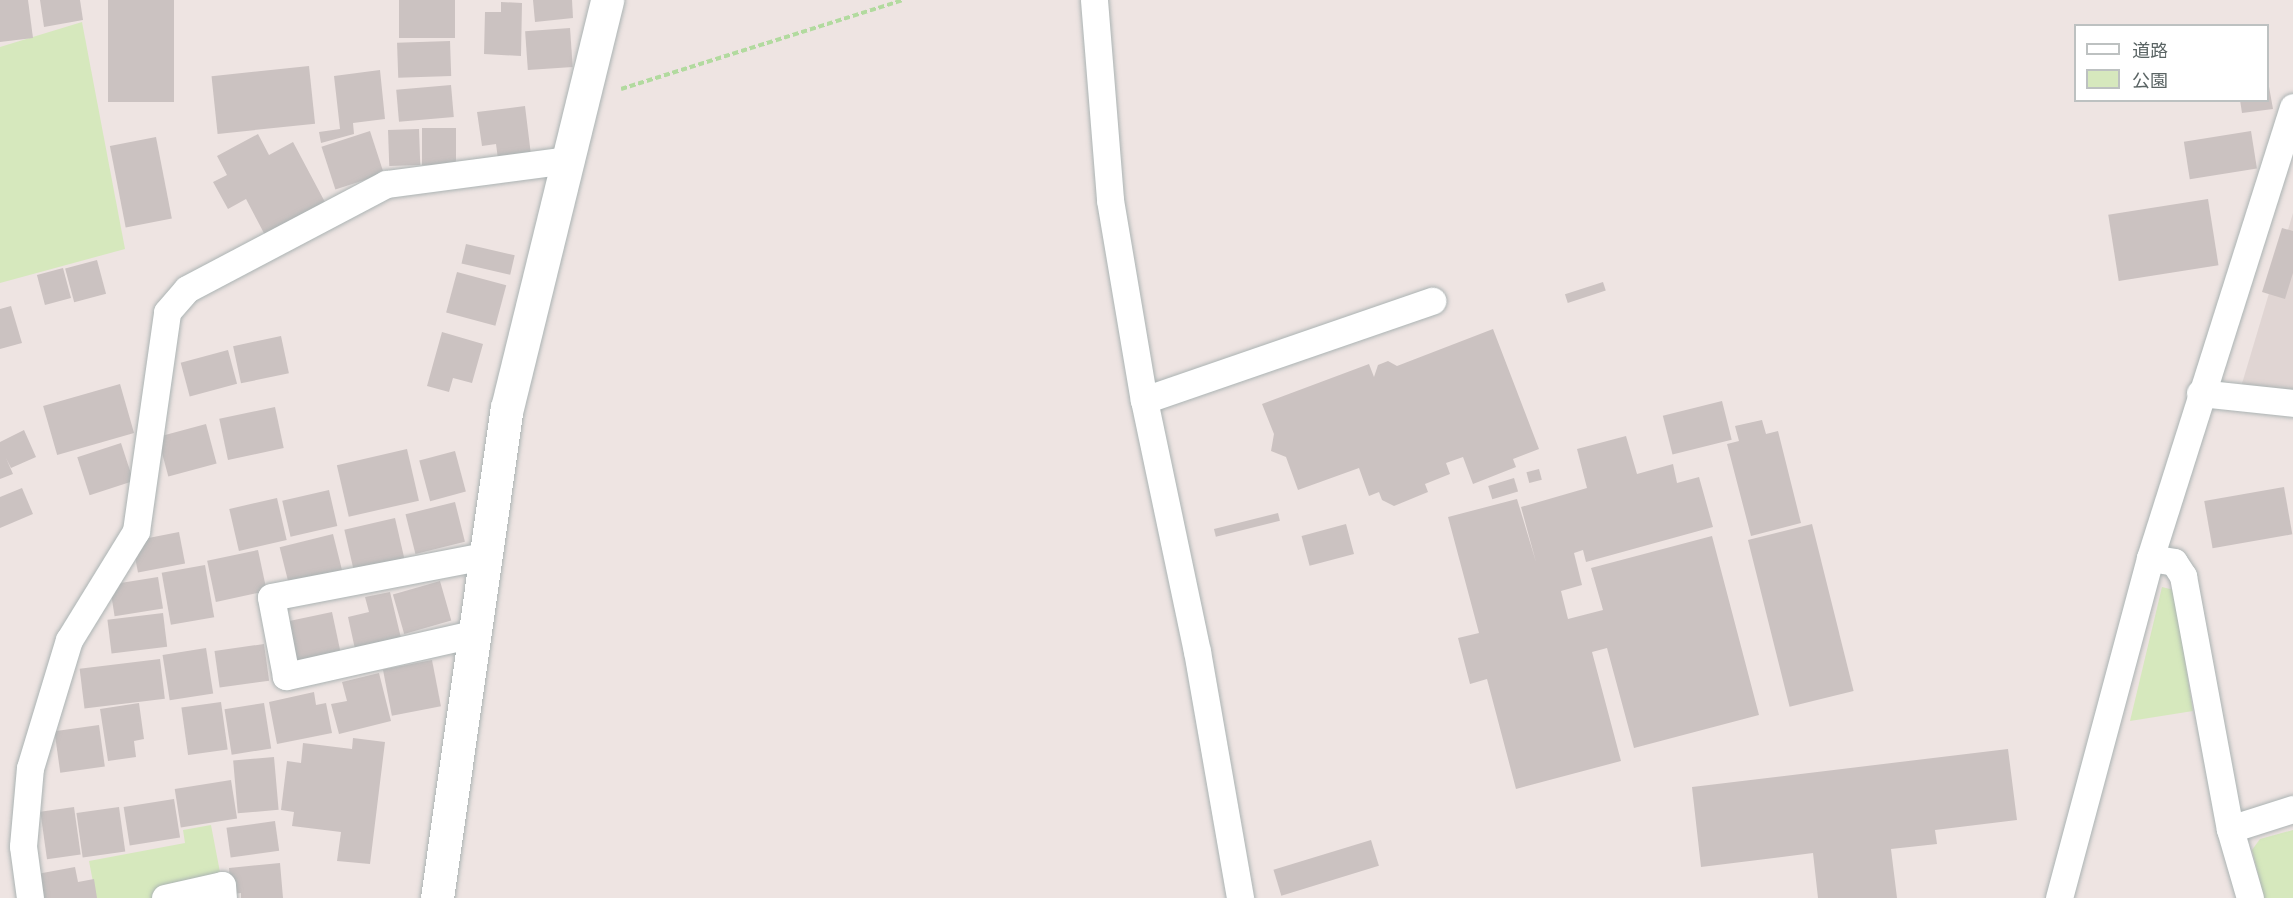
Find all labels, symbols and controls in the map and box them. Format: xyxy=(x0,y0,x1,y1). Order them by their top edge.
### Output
legend xyxy=(2074,24,2269,102)
text: 道路 xyxy=(2132,40,2168,61)
text: 公園 xyxy=(2132,70,2168,91)

